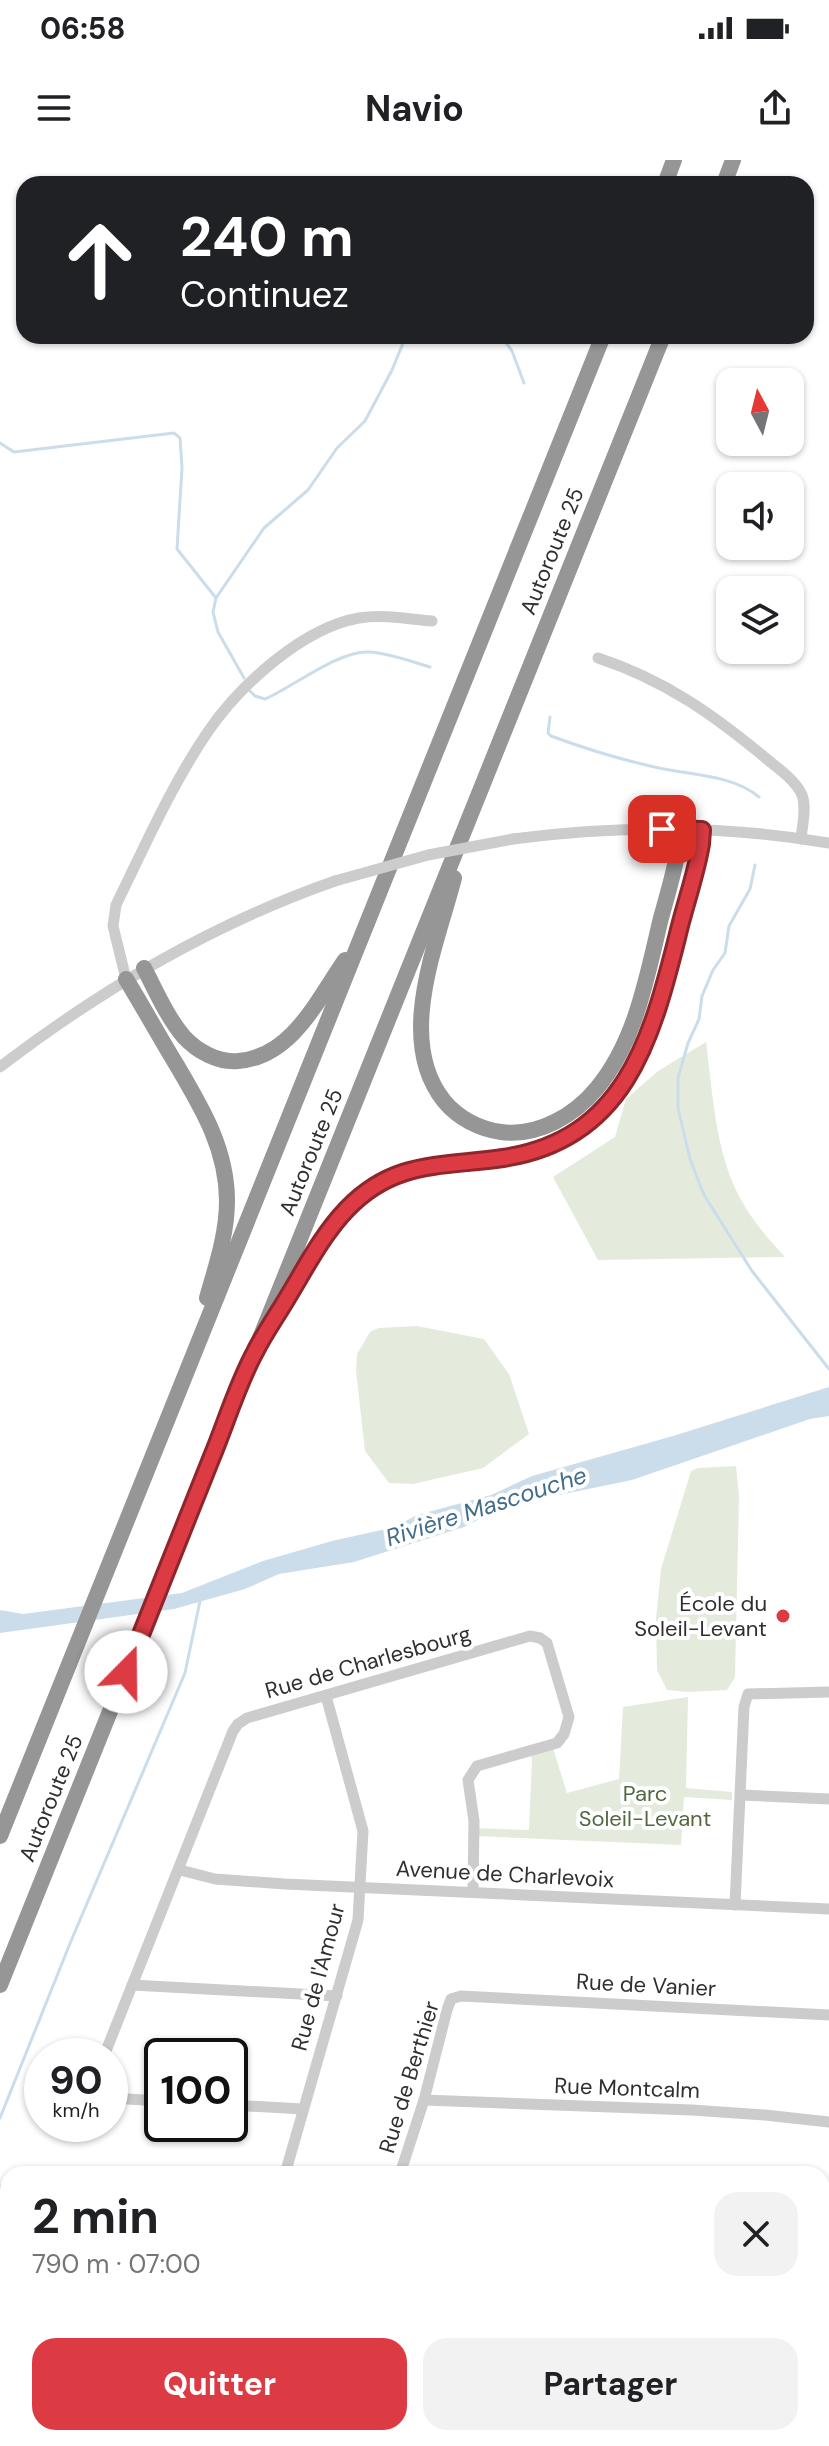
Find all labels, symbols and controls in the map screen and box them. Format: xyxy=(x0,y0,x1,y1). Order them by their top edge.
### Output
text: 06:58 xyxy=(40,9,125,48)
text: Navio xyxy=(365,85,464,132)
icon: menu xyxy=(32,86,76,130)
icon: share xyxy=(753,86,797,130)
text: 240 m xyxy=(180,200,354,273)
icon: ahead xyxy=(48,208,152,312)
text: Continuez xyxy=(180,271,349,318)
north arrow xyxy=(716,368,804,456)
map controls xyxy=(716,368,804,664)
button: sound xyxy=(716,472,804,560)
street label: Autoroute 25 xyxy=(513,483,591,619)
button: layers xyxy=(716,576,804,664)
pin xyxy=(628,795,696,863)
icon: arrive xyxy=(640,807,684,851)
street label: Autoroute 25 xyxy=(272,1084,350,1220)
water label: Rivière Mascouche xyxy=(381,1459,591,1553)
place label: École du Soleil-Levant xyxy=(634,1589,767,1643)
marker: École du Soleil-Levant xyxy=(774,1607,792,1625)
street label: Rue de Charlesbourg xyxy=(262,1619,474,1705)
position arrow xyxy=(84,1630,168,1714)
street label: Autoroute 25 xyxy=(12,1730,90,1866)
park label: Parc Soleil-Levant xyxy=(579,1779,711,1833)
street label: Avenue de Charlevoix xyxy=(395,1854,615,1894)
street label: Rue de l'Amour xyxy=(284,1900,352,2054)
street label: Rue de Vanier xyxy=(575,1967,717,2003)
street label: Rue de Berthier xyxy=(372,1998,446,2156)
speed limit sign: 100 xyxy=(144,2038,248,2142)
text: 90 xyxy=(49,2054,103,2106)
street label: Rue Montcalm xyxy=(554,2071,700,2105)
text: km/h xyxy=(52,2097,100,2123)
text: 2 min xyxy=(32,2185,159,2248)
button: close xyxy=(714,2192,798,2276)
text: 790 m · 07:00 xyxy=(32,2247,201,2281)
button: Quitter xyxy=(32,2338,407,2430)
button: Partager xyxy=(423,2338,798,2430)

